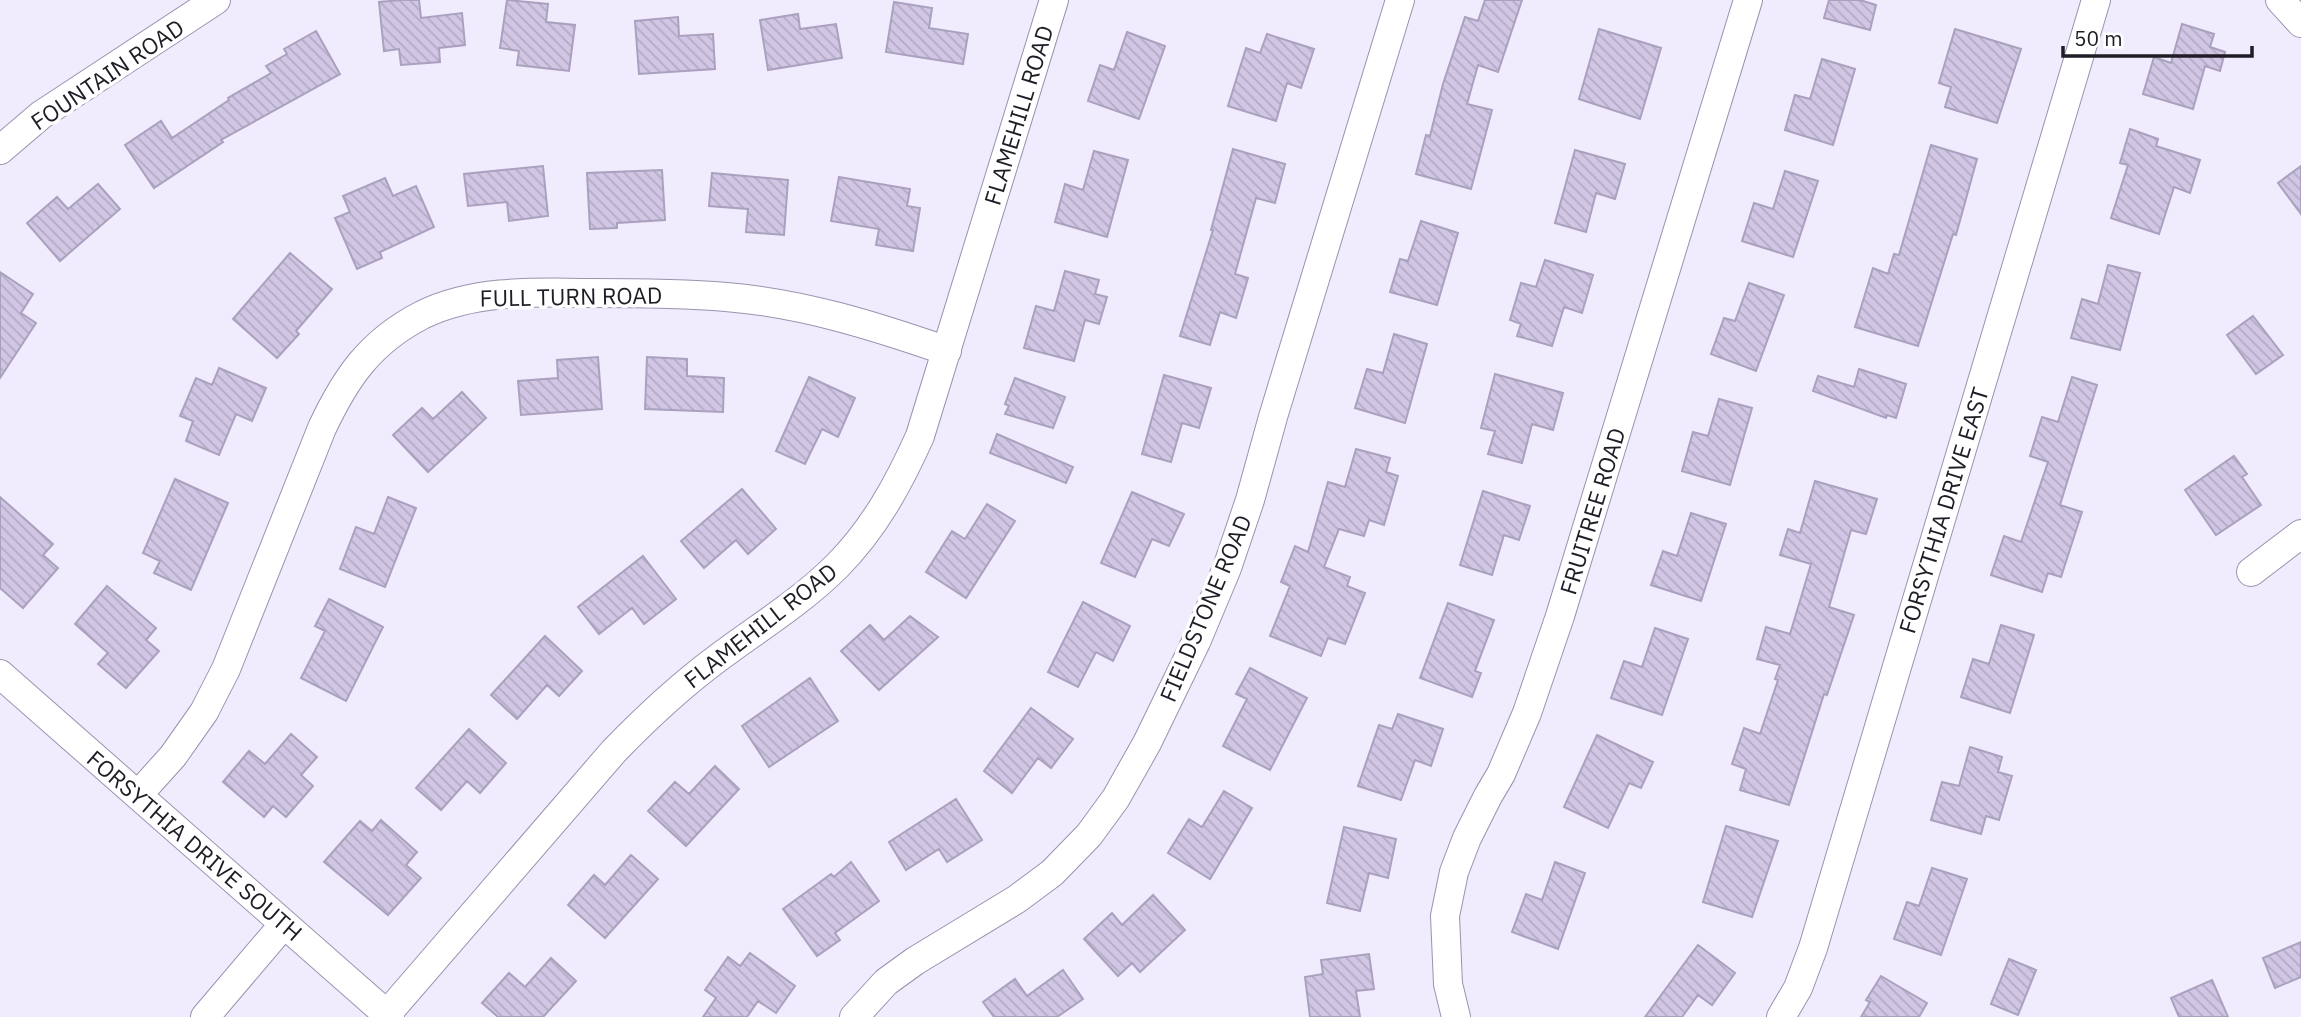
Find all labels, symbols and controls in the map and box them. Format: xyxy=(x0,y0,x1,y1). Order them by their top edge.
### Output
street label: FOUNTAIN ROAD xyxy=(25,12,189,136)
scale bar xyxy=(2063,14,2252,58)
street label: FLAMEHILL ROAD xyxy=(976,22,1060,208)
text: 50 m xyxy=(2074,24,2123,52)
street label: FULL TURN ROAD xyxy=(479,279,663,313)
street label: FORSYTHIA DRIVE EAST xyxy=(1891,383,1995,637)
street label: FRUITREE ROAD xyxy=(1552,424,1632,598)
street label: FIELDSTONE ROAD xyxy=(1152,510,1258,706)
street label: FLAMEHILL ROAD xyxy=(677,556,843,694)
street label: FORSYTHIA DRIVE SOUTH xyxy=(81,743,309,947)

